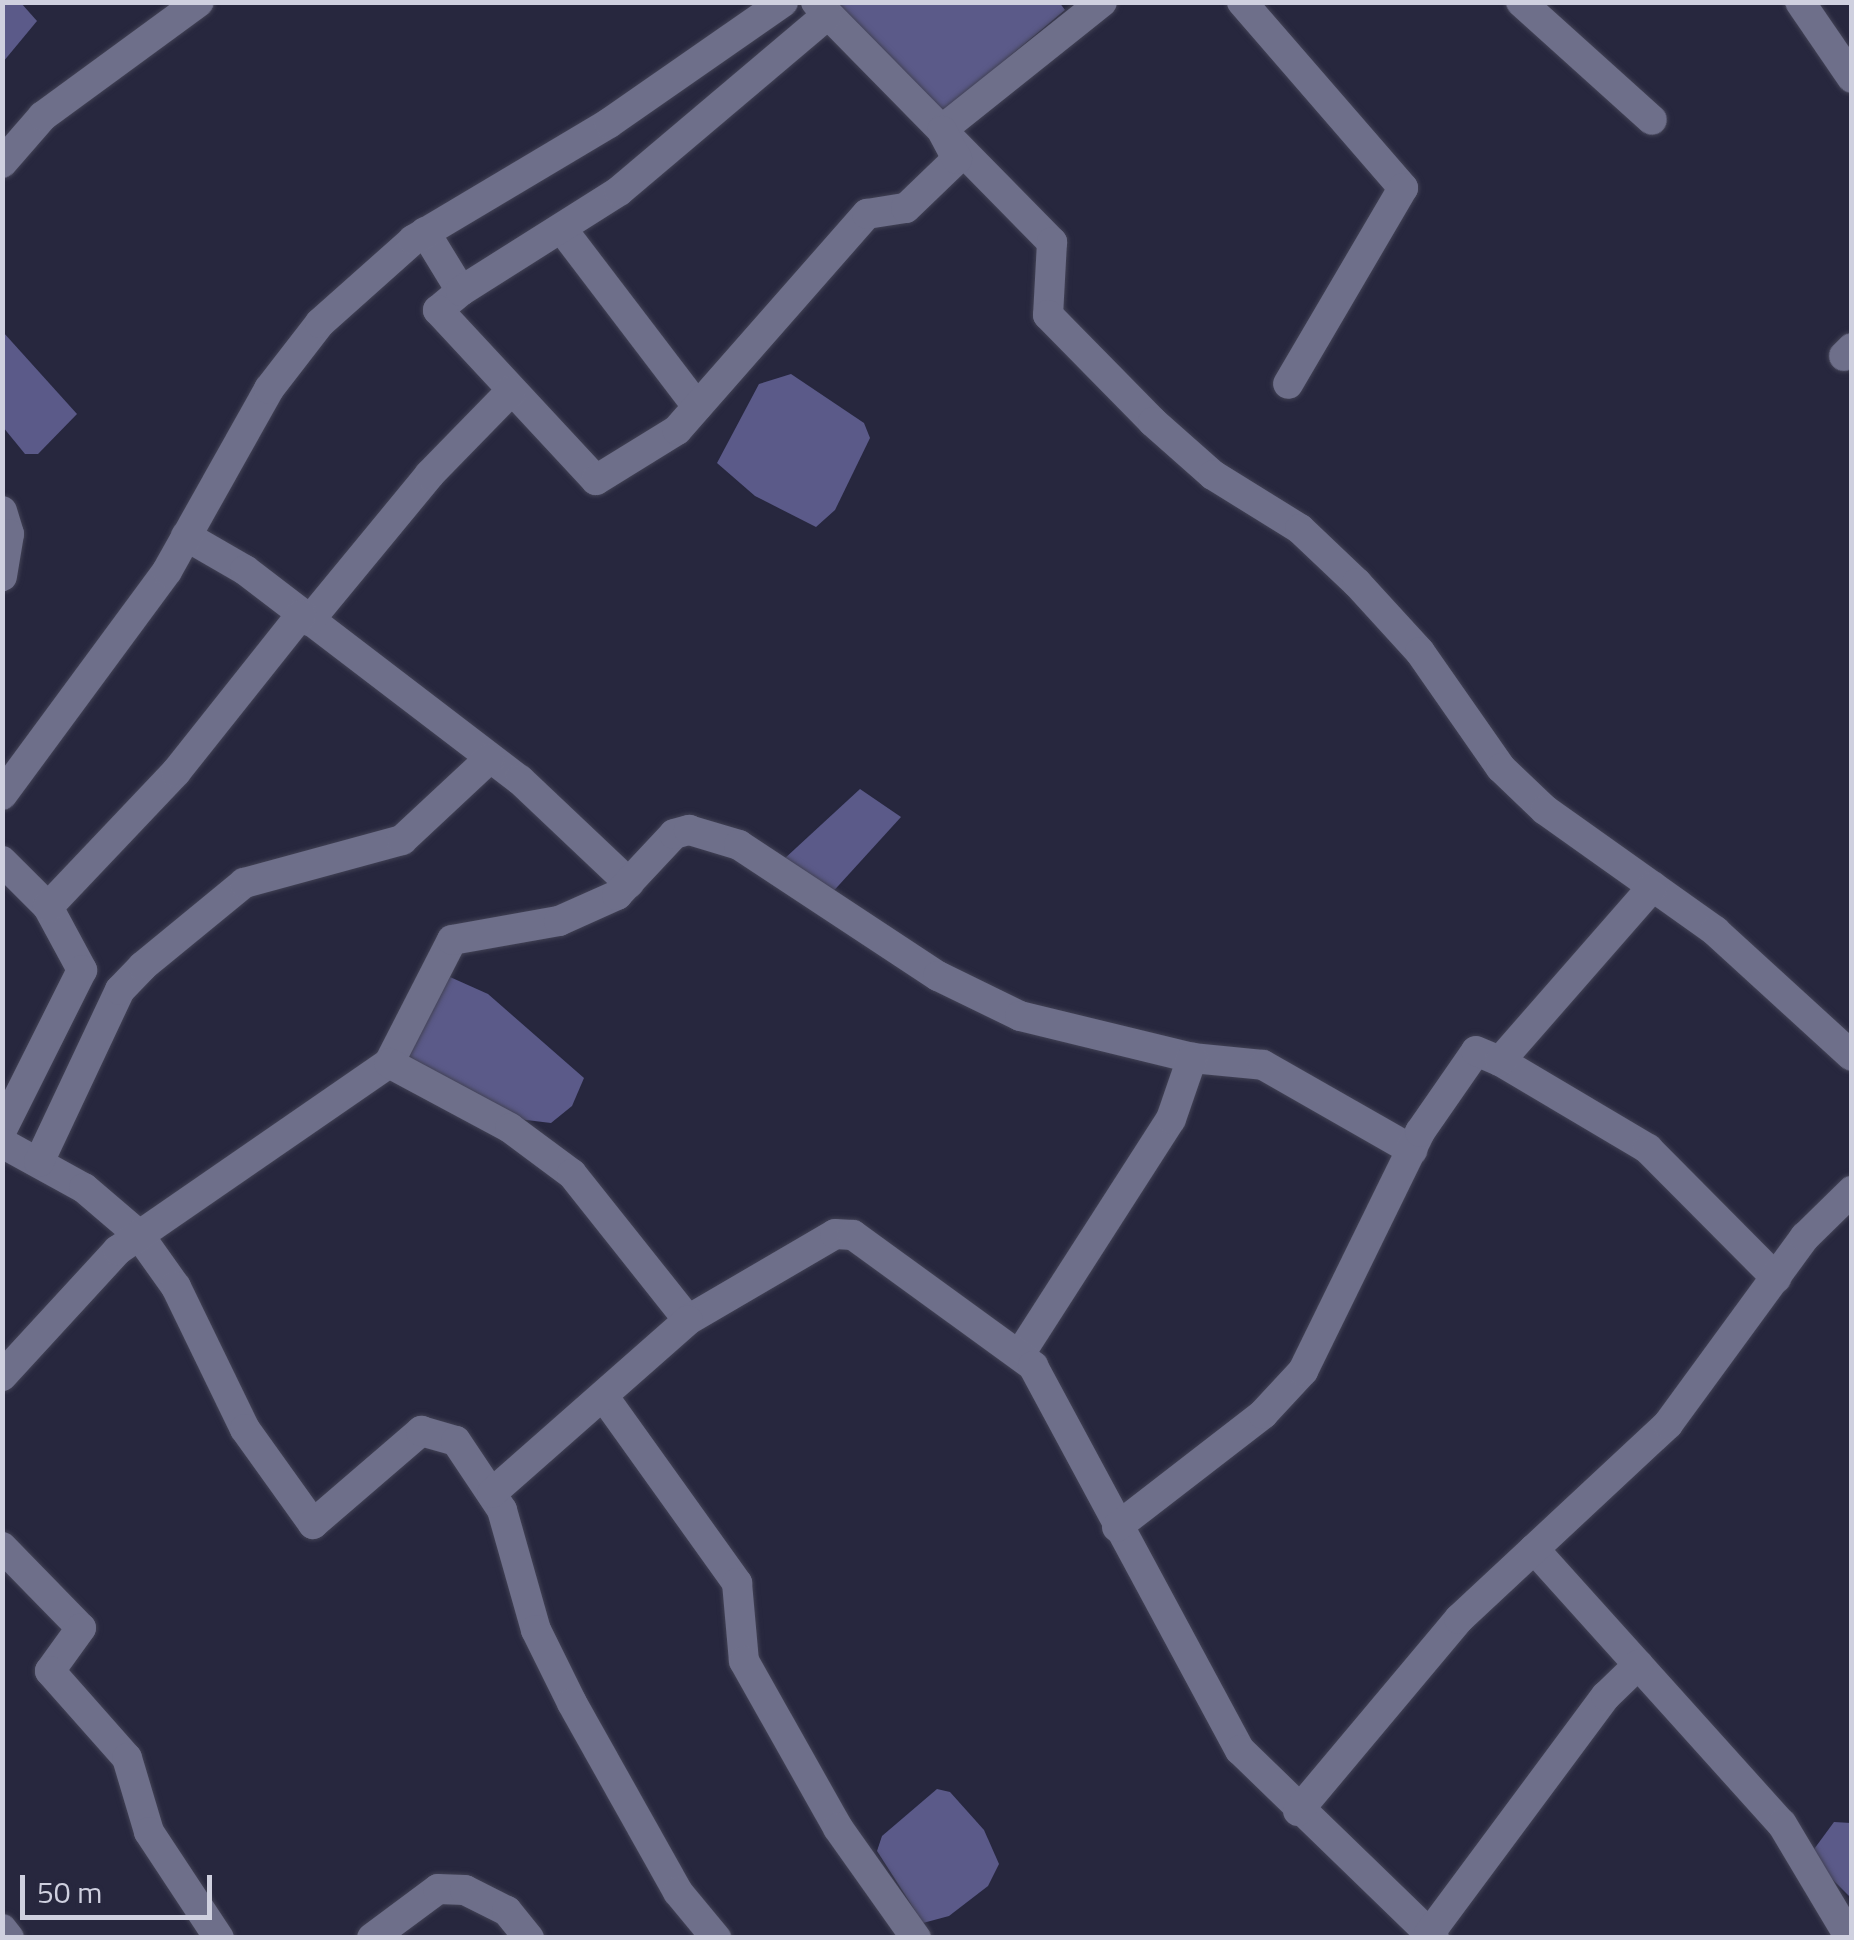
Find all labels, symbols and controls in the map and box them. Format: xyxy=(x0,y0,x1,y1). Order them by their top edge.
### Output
scale bar xyxy=(25,1855,218,1917)
text: 50 m xyxy=(37,1869,102,1915)

